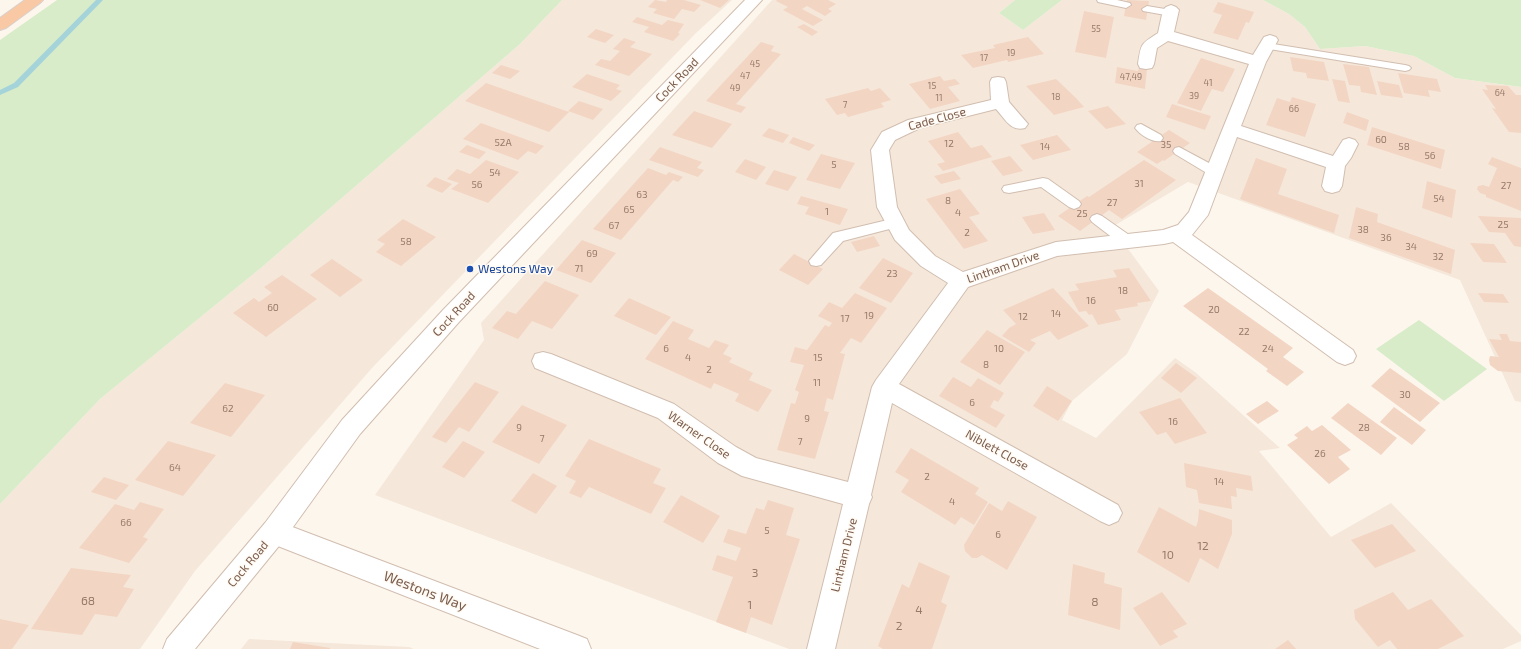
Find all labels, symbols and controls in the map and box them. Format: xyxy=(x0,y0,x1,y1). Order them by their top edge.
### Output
house number: 55 xyxy=(1091,24,1101,34)
house number: 19 xyxy=(1007,48,1015,58)
house number: 17 xyxy=(980,53,988,63)
street label: Cock Road xyxy=(652,55,702,105)
house number: 45 xyxy=(750,59,760,69)
house number: 47 xyxy=(740,71,750,81)
house number: 47,49 xyxy=(1120,72,1142,82)
house number: 41 xyxy=(1203,78,1213,88)
house number: 15 xyxy=(928,81,936,91)
house number: 49 xyxy=(730,83,740,93)
house number: 64 xyxy=(1495,88,1505,98)
house number: 39 xyxy=(1189,91,1199,101)
house number: 18 xyxy=(1051,92,1061,102)
house number: 11 xyxy=(935,93,943,103)
house number: 7 xyxy=(843,100,847,110)
street label: Cade Close xyxy=(907,104,967,134)
house number: 66 xyxy=(1289,104,1299,114)
house number: 60 xyxy=(1375,134,1387,146)
house number: 52A xyxy=(494,137,512,149)
house number: 12 xyxy=(944,138,954,150)
house number: 35 xyxy=(1161,139,1171,151)
house number: 14 xyxy=(1040,141,1050,153)
house number: 58 xyxy=(1398,141,1410,153)
house number: 56 xyxy=(1424,150,1436,162)
house number: 5 xyxy=(831,159,837,171)
house number: 54 xyxy=(489,167,501,179)
house number: 31 xyxy=(1134,178,1144,190)
house number: 56 xyxy=(471,179,483,191)
house number: 27 xyxy=(1501,180,1511,192)
house number: 63 xyxy=(636,189,648,201)
house number: 54 xyxy=(1433,193,1445,205)
house number: 8 xyxy=(945,195,951,207)
house number: 27 xyxy=(1107,197,1117,209)
house number: 65 xyxy=(623,204,635,216)
house number: 1 xyxy=(825,206,829,218)
house number: 4 xyxy=(955,207,961,219)
house number: 25 xyxy=(1077,208,1087,220)
house number: 25 xyxy=(1498,219,1508,231)
house number: 67 xyxy=(609,220,619,232)
house number: 38 xyxy=(1357,224,1369,236)
house number: 2 xyxy=(964,227,970,239)
house number: 36 xyxy=(1380,232,1392,244)
house number: 58 xyxy=(400,236,412,248)
house number: 34 xyxy=(1405,241,1417,253)
house number: 69 xyxy=(586,248,598,260)
street label: Lintham Drive xyxy=(965,248,1041,286)
house number: 32 xyxy=(1432,251,1444,263)
place label: Westons Way xyxy=(478,262,553,276)
house number: 71 xyxy=(574,263,584,275)
marker: Westons Way xyxy=(465,264,475,274)
house number: 23 xyxy=(886,268,898,280)
house number: 18 xyxy=(1118,285,1128,297)
street label: Cock Road xyxy=(430,289,478,339)
house number: 16 xyxy=(1086,295,1096,307)
house number: 60 xyxy=(267,302,279,314)
house number: 20 xyxy=(1208,304,1220,316)
house number: 14 xyxy=(1051,308,1061,320)
house number: 19 xyxy=(864,310,874,322)
house number: 12 xyxy=(1018,311,1028,323)
house number: 17 xyxy=(840,313,850,325)
house number: 22 xyxy=(1238,326,1250,338)
house number: 6 xyxy=(663,343,669,355)
house number: 10 xyxy=(994,343,1004,355)
house number: 24 xyxy=(1262,343,1274,355)
house number: 4 xyxy=(685,352,691,364)
house number: 15 xyxy=(813,352,823,364)
house number: 8 xyxy=(983,359,989,371)
house number: 2 xyxy=(706,364,712,376)
house number: 11 xyxy=(813,377,821,389)
house number: 30 xyxy=(1399,389,1411,401)
house number: 6 xyxy=(969,397,975,409)
house number: 62 xyxy=(222,403,234,415)
street label: Warner Close xyxy=(665,408,733,462)
house number: 9 xyxy=(804,413,810,425)
house number: 16 xyxy=(1168,416,1178,428)
house number: 9 xyxy=(516,422,522,434)
house number: 28 xyxy=(1358,422,1370,434)
street label: Niblett Close xyxy=(963,427,1031,473)
house number: 7 xyxy=(539,433,545,445)
house number: 7 xyxy=(797,436,803,448)
house number: 26 xyxy=(1314,448,1326,460)
house number: 64 xyxy=(169,462,181,474)
house number: 2 xyxy=(924,471,930,483)
house number: 14 xyxy=(1214,476,1224,488)
house number: 4 xyxy=(949,496,955,508)
street label: Lintham Drive xyxy=(828,516,860,594)
house number: 66 xyxy=(120,517,132,529)
house number: 5 xyxy=(764,525,770,537)
house number: 6 xyxy=(995,529,1001,541)
street label: Cock Road xyxy=(225,538,271,590)
house number: 12 xyxy=(1197,539,1209,553)
house number: 10 xyxy=(1162,548,1174,562)
house number: 3 xyxy=(752,566,758,580)
street label: Westons Way xyxy=(381,567,469,615)
house number: 68 xyxy=(81,594,95,608)
house number: 8 xyxy=(1091,595,1099,609)
house number: 1 xyxy=(748,598,752,612)
house number: 4 xyxy=(915,603,923,617)
house number: 2 xyxy=(896,619,902,633)

